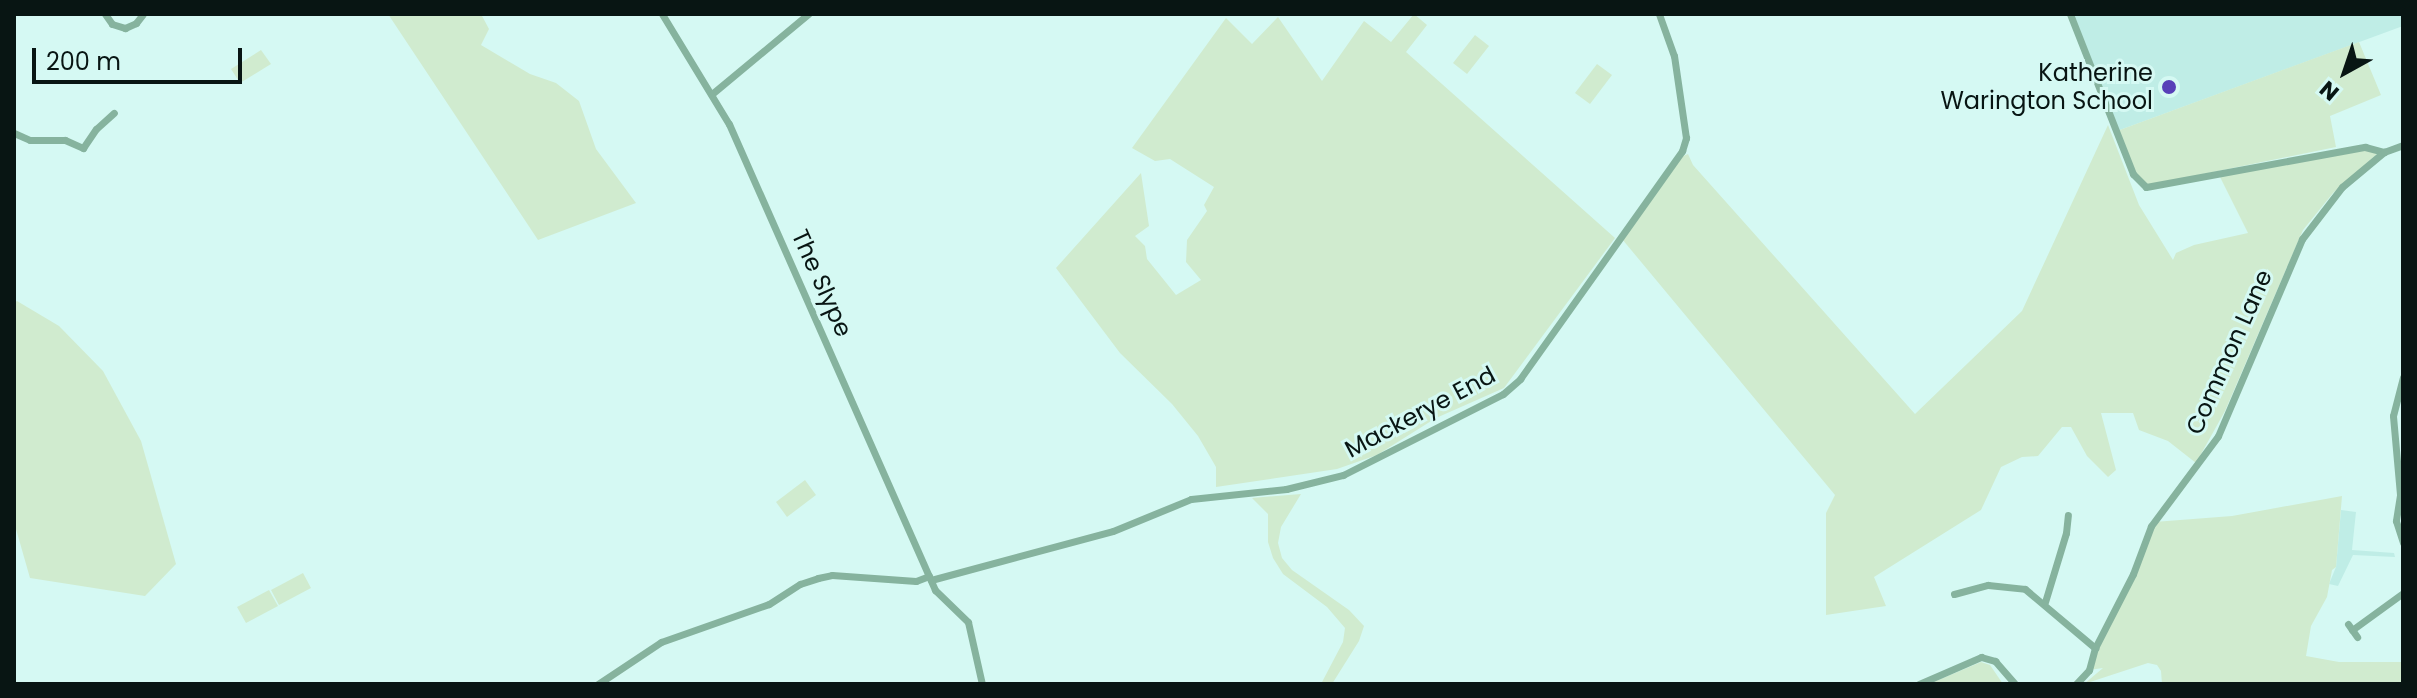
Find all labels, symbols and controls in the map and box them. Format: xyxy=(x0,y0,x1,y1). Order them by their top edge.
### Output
scale bar xyxy=(36,32,246,82)
north arrow xyxy=(2305,32,2385,112)
text: 200 m xyxy=(46,45,121,78)
place label: Katherine Warington School xyxy=(1940,59,2153,115)
text: N xyxy=(2313,74,2346,108)
marker: Katherine Warington School xyxy=(2160,78,2178,96)
street label: The Slype xyxy=(786,225,858,341)
street label: Common Lane xyxy=(2180,265,2278,439)
street label: Mackerye End xyxy=(1340,360,1500,464)

